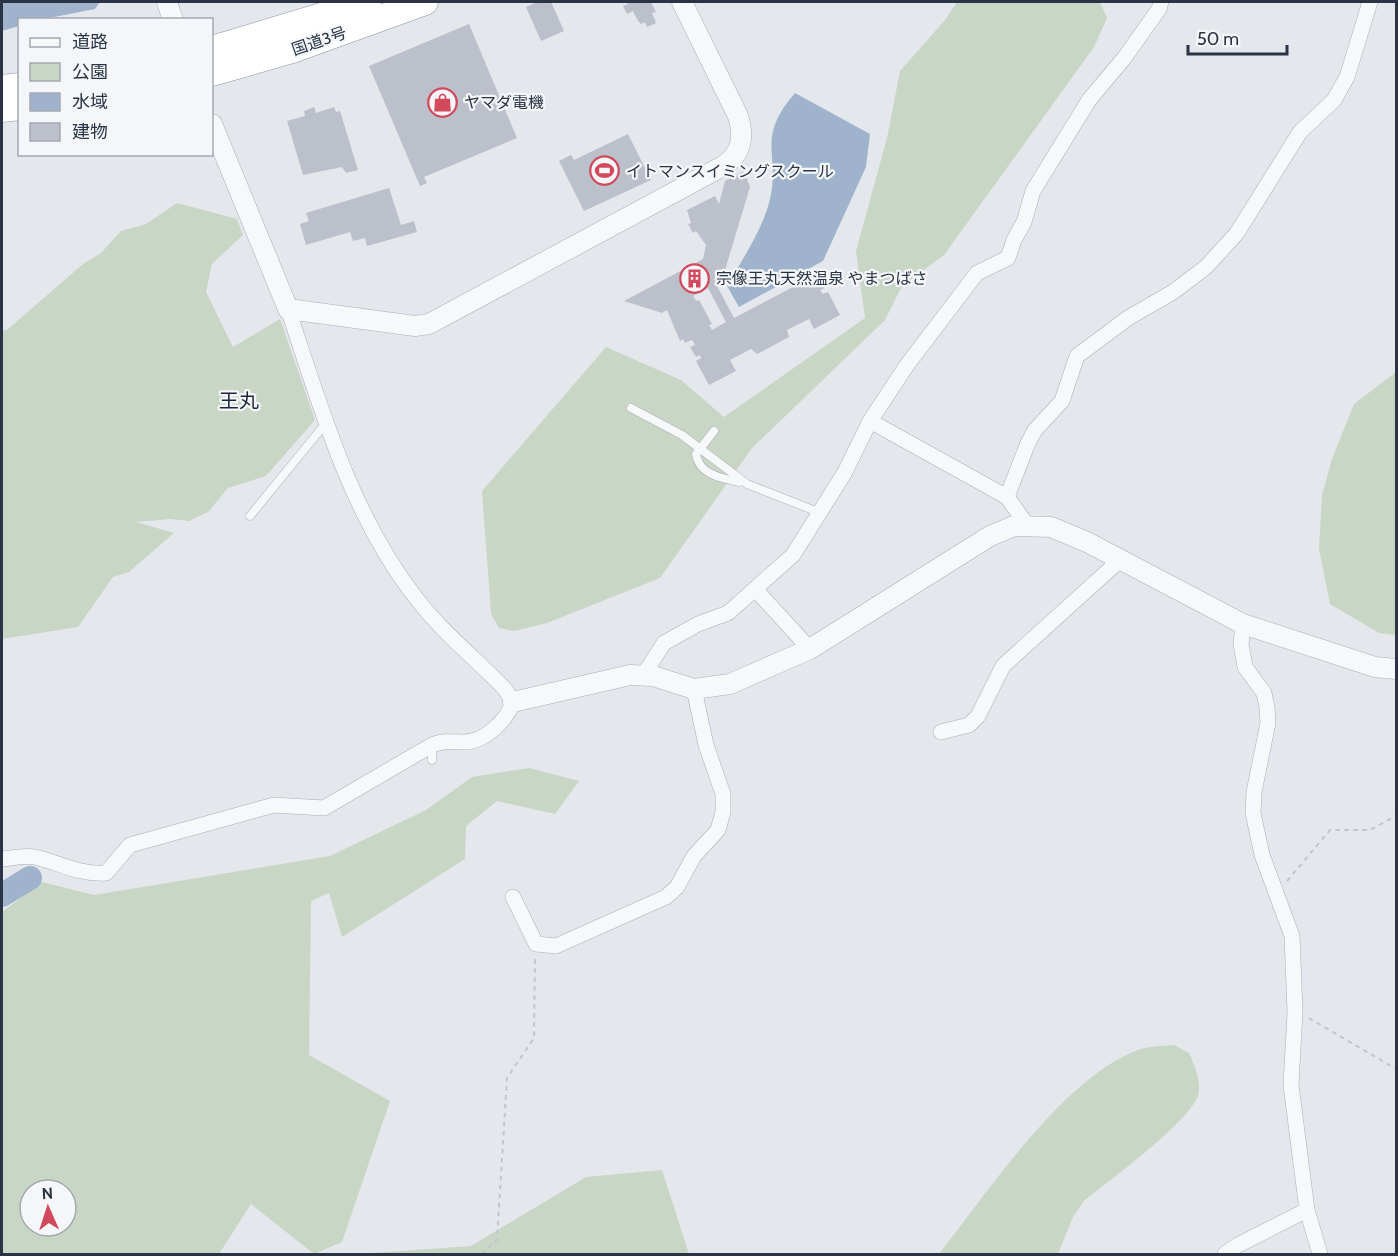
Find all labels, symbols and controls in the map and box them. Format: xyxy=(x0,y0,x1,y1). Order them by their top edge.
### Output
legend xyxy=(18,18,213,156)
scale bar xyxy=(1188,18,1287,56)
street label: 国道3号 xyxy=(289,23,349,59)
text: 50 m xyxy=(1197,28,1239,50)
text: 道路 xyxy=(72,31,108,53)
text: 公園 xyxy=(72,61,108,83)
shop icon: ヤマダ電機 xyxy=(427,86,459,118)
text: 水域 xyxy=(72,91,108,113)
place label: ヤマダ電機 xyxy=(464,93,544,112)
text: 建物 xyxy=(72,121,108,143)
sports icon: イトマンスイミングスクール xyxy=(589,155,621,187)
place label: イトマンスイミングスクール xyxy=(626,162,834,181)
building icon: 宗像王丸天然温泉 やまつばさ xyxy=(679,262,711,294)
place label: 宗像王丸天然温泉 やまつばさ xyxy=(716,269,928,288)
district label: 王丸 xyxy=(219,389,259,413)
north arrow xyxy=(18,1178,78,1238)
text: N xyxy=(41,1184,53,1203)

